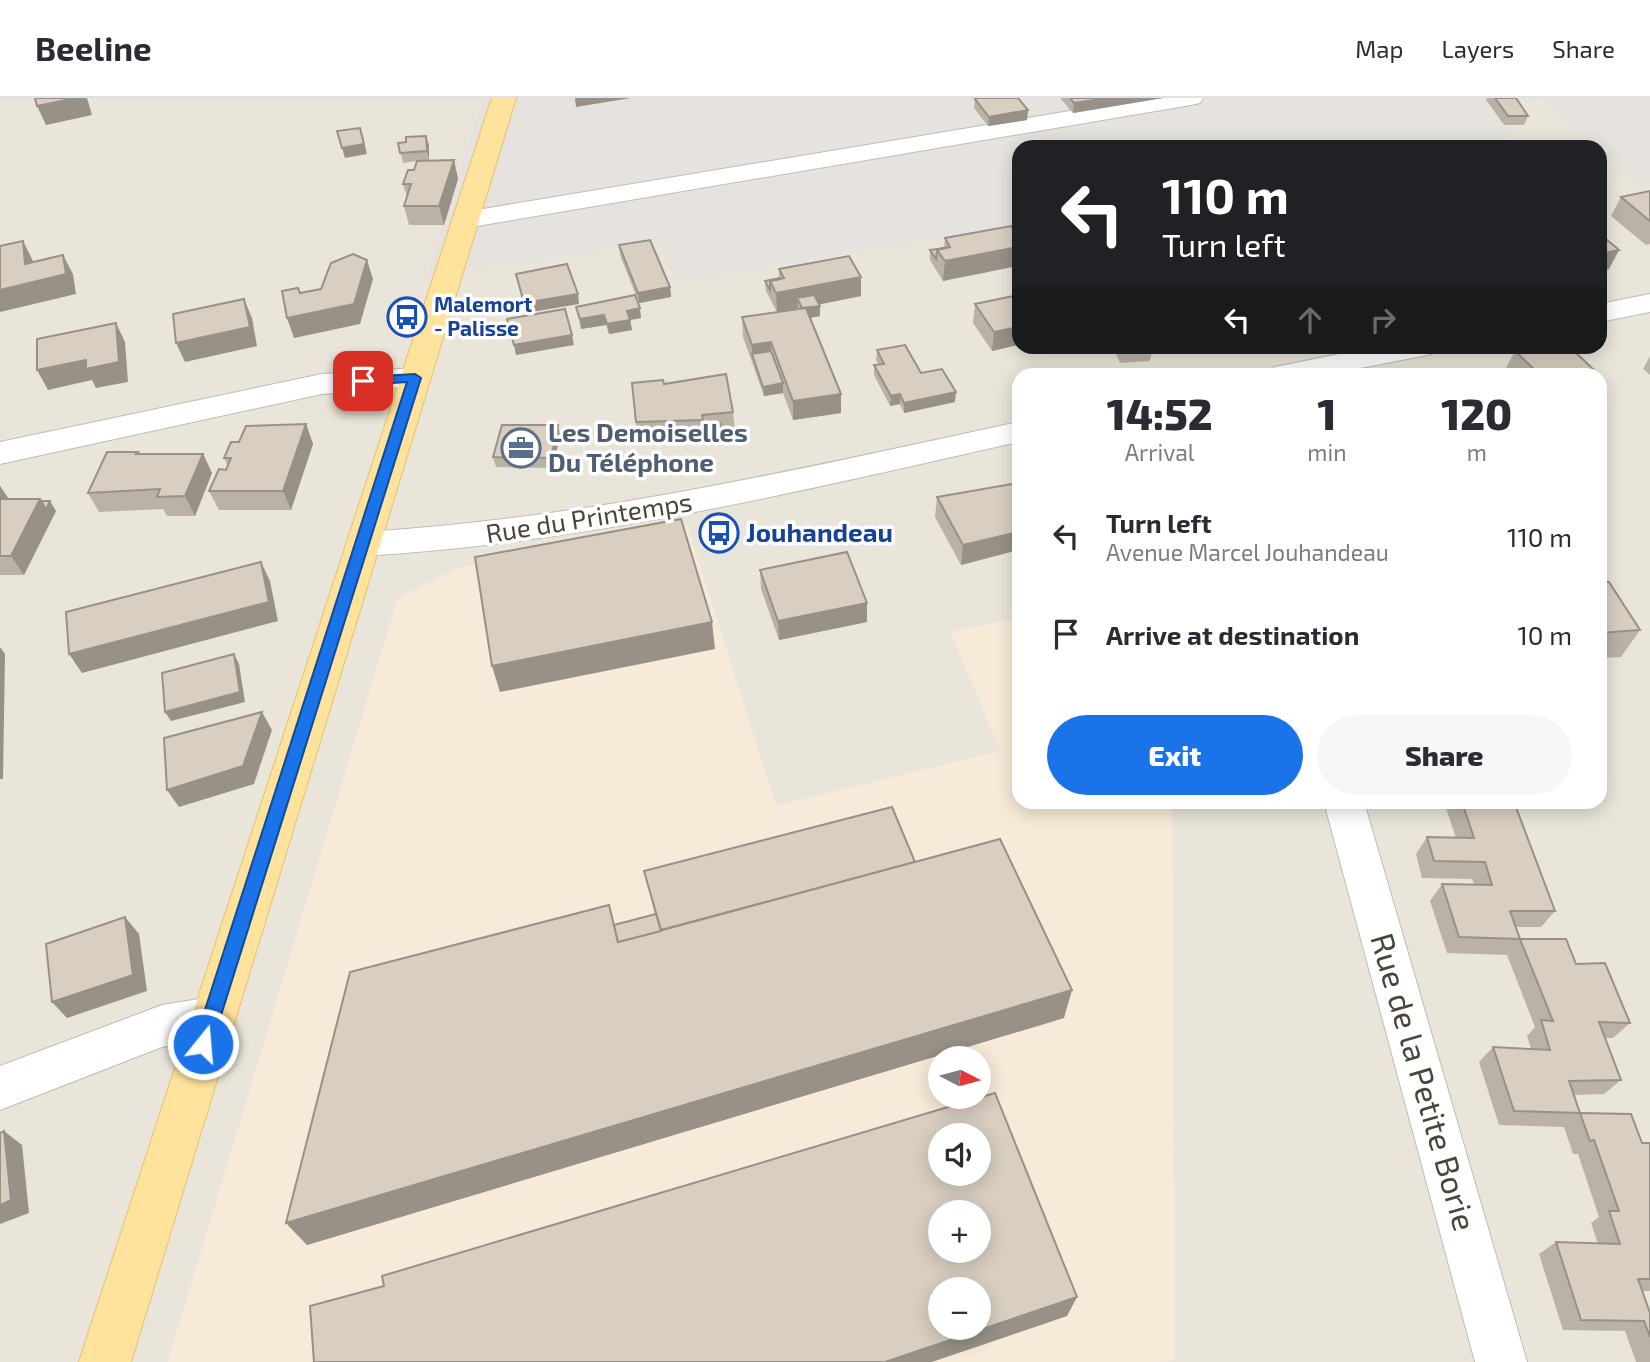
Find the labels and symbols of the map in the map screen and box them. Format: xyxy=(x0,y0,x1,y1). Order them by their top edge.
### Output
place label: Malemort - Palisse xyxy=(434,291,533,340)
bus stop icon: Malemort - Palisse xyxy=(386,296,428,338)
pin xyxy=(333,351,393,411)
place label: Les Demoiselles Du Téléphone xyxy=(548,416,748,477)
office icon: Les Demoiselles Du Téléphone xyxy=(500,427,542,469)
street label: Rue du Printemps xyxy=(483,485,694,548)
bus stop icon: Jouhandeau xyxy=(698,512,740,554)
place label: Jouhandeau xyxy=(746,516,893,547)
street label: Rue de la Petite Borie xyxy=(1364,928,1486,1235)
position arrow xyxy=(166,1007,240,1081)
north arrow xyxy=(928,1046,990,1110)

